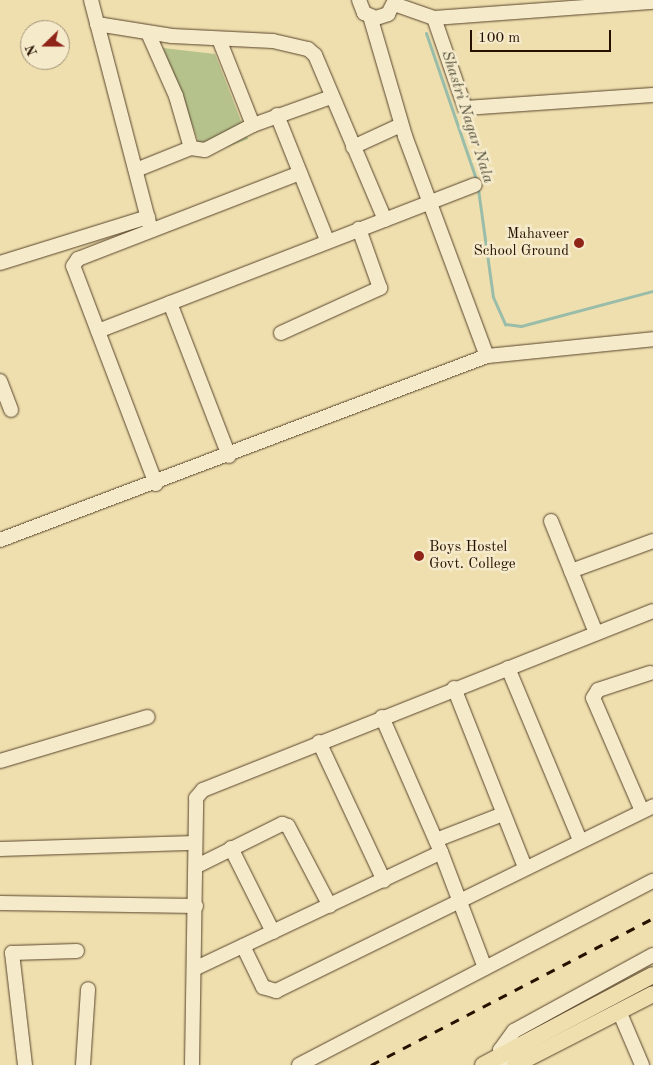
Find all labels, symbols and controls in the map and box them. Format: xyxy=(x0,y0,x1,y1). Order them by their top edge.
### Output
north arrow xyxy=(20,20,70,70)
scale bar xyxy=(473,20,614,52)
text: 100 m xyxy=(478,31,520,46)
text: N xyxy=(24,43,41,58)
water label: Shastri Nagar Nala xyxy=(436,48,498,186)
place label: Mahaveer School Ground xyxy=(474,225,569,260)
marker: Mahaveer School Ground xyxy=(573,237,585,249)
place label: Boys Hostel Govt. College xyxy=(429,538,516,573)
marker: Boys Hostel Govt. College xyxy=(413,550,425,562)

